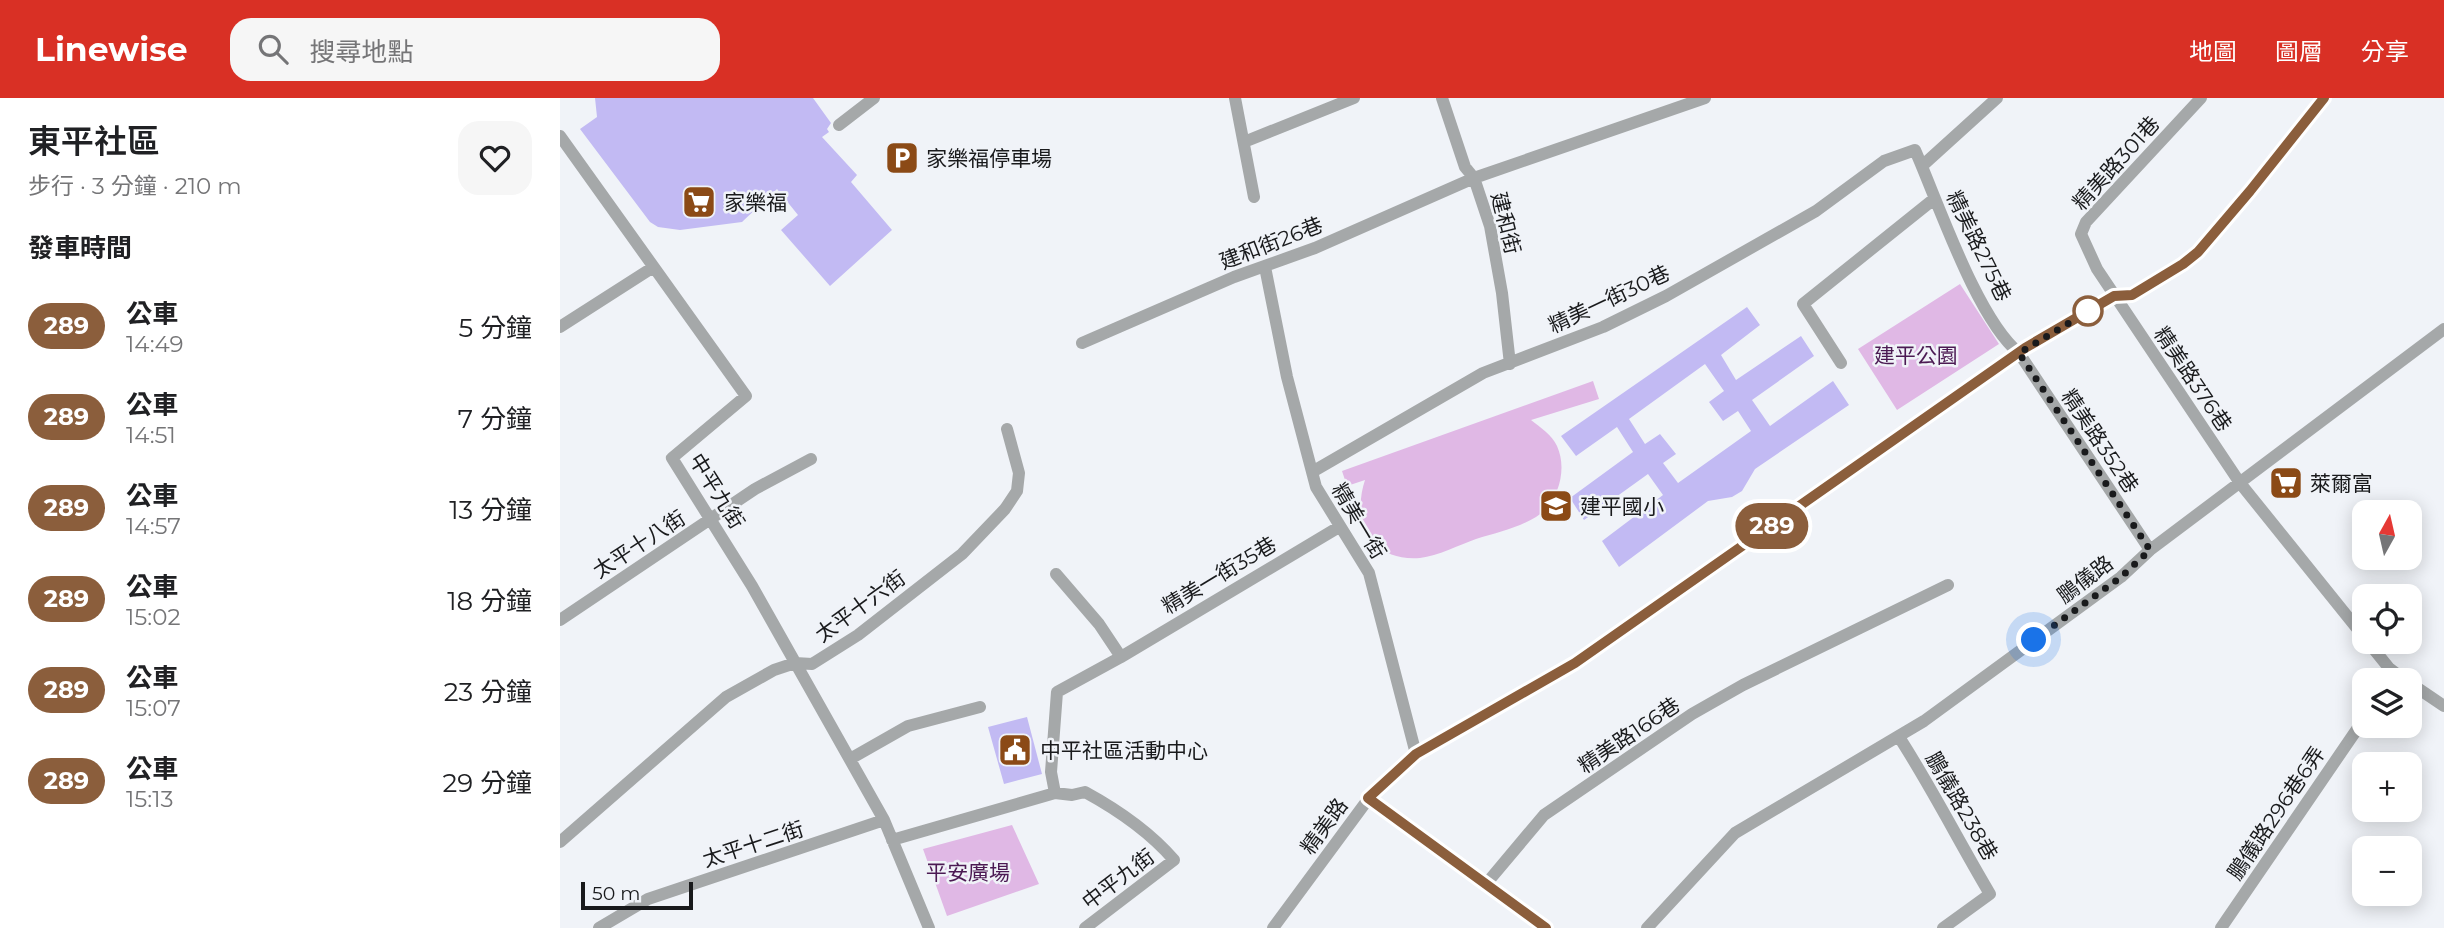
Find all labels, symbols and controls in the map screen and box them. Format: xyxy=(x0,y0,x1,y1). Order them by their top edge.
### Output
search box xyxy=(230,18,720,81)
text: Linewise xyxy=(35,29,188,69)
icon: search xyxy=(254,30,292,68)
text: 搜尋地點 xyxy=(310,36,414,68)
text: 地圖 xyxy=(2189,37,2237,66)
text: 圖層 xyxy=(2275,37,2323,66)
text: 分享 xyxy=(2361,37,2409,66)
street label: 精美路301巷 xyxy=(2067,111,2165,215)
text: 東平社區 xyxy=(28,121,160,161)
button: heart xyxy=(458,121,532,195)
parking icon: 家樂福停車場 xyxy=(883,139,921,177)
place label: 家樂福停車場 xyxy=(926,146,1052,171)
text: 步行 · 3 分鐘 · 210 m xyxy=(28,172,242,200)
supermarket icon: 家樂福 xyxy=(680,183,718,221)
street label: 精美路275巷 xyxy=(1942,187,2016,305)
street label: 建和街 xyxy=(1486,189,1526,257)
place label: 家樂福 xyxy=(724,190,787,215)
street label: 建和街26巷 xyxy=(1216,212,1326,274)
text: 發車時間 xyxy=(28,232,132,264)
street label: 精美一街30巷 xyxy=(1544,260,1674,338)
unlabelled marker xyxy=(2073,296,2103,326)
text: 公車 xyxy=(126,298,178,330)
text: 289 xyxy=(44,311,89,340)
text: 5 分鐘 xyxy=(458,312,532,344)
street label: 精美路376巷 xyxy=(2149,322,2237,436)
text: 14:49 xyxy=(126,330,184,358)
park label: 建平公園 xyxy=(1874,343,1958,368)
street label: 精美路352巷 xyxy=(2056,385,2144,497)
text: 公車 xyxy=(126,389,178,421)
text: 289 xyxy=(44,402,89,431)
text: 7 分鐘 xyxy=(458,403,532,435)
text: 14:51 xyxy=(126,421,176,449)
street label: 中平九街 xyxy=(684,449,750,533)
supermarket icon: 萊爾富 xyxy=(2267,464,2305,502)
place label: 萊爾富 xyxy=(2310,471,2373,496)
street label: 精美一街 xyxy=(1327,479,1391,563)
text: 公車 xyxy=(126,480,178,512)
school or university icon: 建平國小 xyxy=(1537,487,1575,525)
text: 289 xyxy=(44,493,89,522)
text: 13 分鐘 xyxy=(449,494,532,526)
place label: 建平國小 xyxy=(1580,494,1664,519)
north arrow xyxy=(2352,500,2422,570)
map controls xyxy=(2352,500,2422,906)
line badge: 289 xyxy=(1732,503,1812,549)
street label: 太平十八街 xyxy=(588,505,690,583)
text: 289 xyxy=(1749,511,1795,540)
text: 14:57 xyxy=(126,512,181,540)
street label: 精美一街35巷 xyxy=(1157,531,1281,619)
street label: 鵬儀路 xyxy=(2052,550,2118,608)
street label: 太平十六街 xyxy=(810,565,910,647)
text: 公車 xyxy=(126,571,178,603)
text: 289 xyxy=(44,584,89,613)
button: locate xyxy=(2352,584,2422,654)
text: 18 分鐘 xyxy=(447,585,532,617)
text: 15:02 xyxy=(126,603,181,631)
your location xyxy=(2016,622,2051,657)
text: 公車 xyxy=(126,662,178,694)
button: layers xyxy=(2352,668,2422,738)
text: 289 xyxy=(44,675,89,704)
text: 23 分鐘 xyxy=(444,676,532,708)
street label: 精美路166巷 xyxy=(1573,692,1685,778)
text: 15:07 xyxy=(126,694,181,722)
public building icon: 中平社區活動中心 xyxy=(996,731,1034,769)
place label: 中平社區活動中心 xyxy=(1040,738,1208,763)
street label: 鵬儀路296巷6弄 xyxy=(2222,742,2330,884)
street label: 鵬儀路238巷 xyxy=(1921,747,2003,865)
button: + xyxy=(2352,752,2422,822)
text: 公車 xyxy=(126,753,178,785)
text: 289 xyxy=(44,766,89,795)
text: 29 分鐘 xyxy=(443,767,532,799)
text: 15:13 xyxy=(126,785,173,813)
street label: 精美路 xyxy=(1295,793,1353,859)
street label: 太平十二街 xyxy=(699,816,807,872)
button: − xyxy=(2352,836,2422,906)
street label: 中平九街 xyxy=(1077,844,1159,914)
park label: 平安廣場 xyxy=(926,860,1010,885)
scale bar xyxy=(581,879,693,911)
text: 50 m xyxy=(592,882,640,905)

